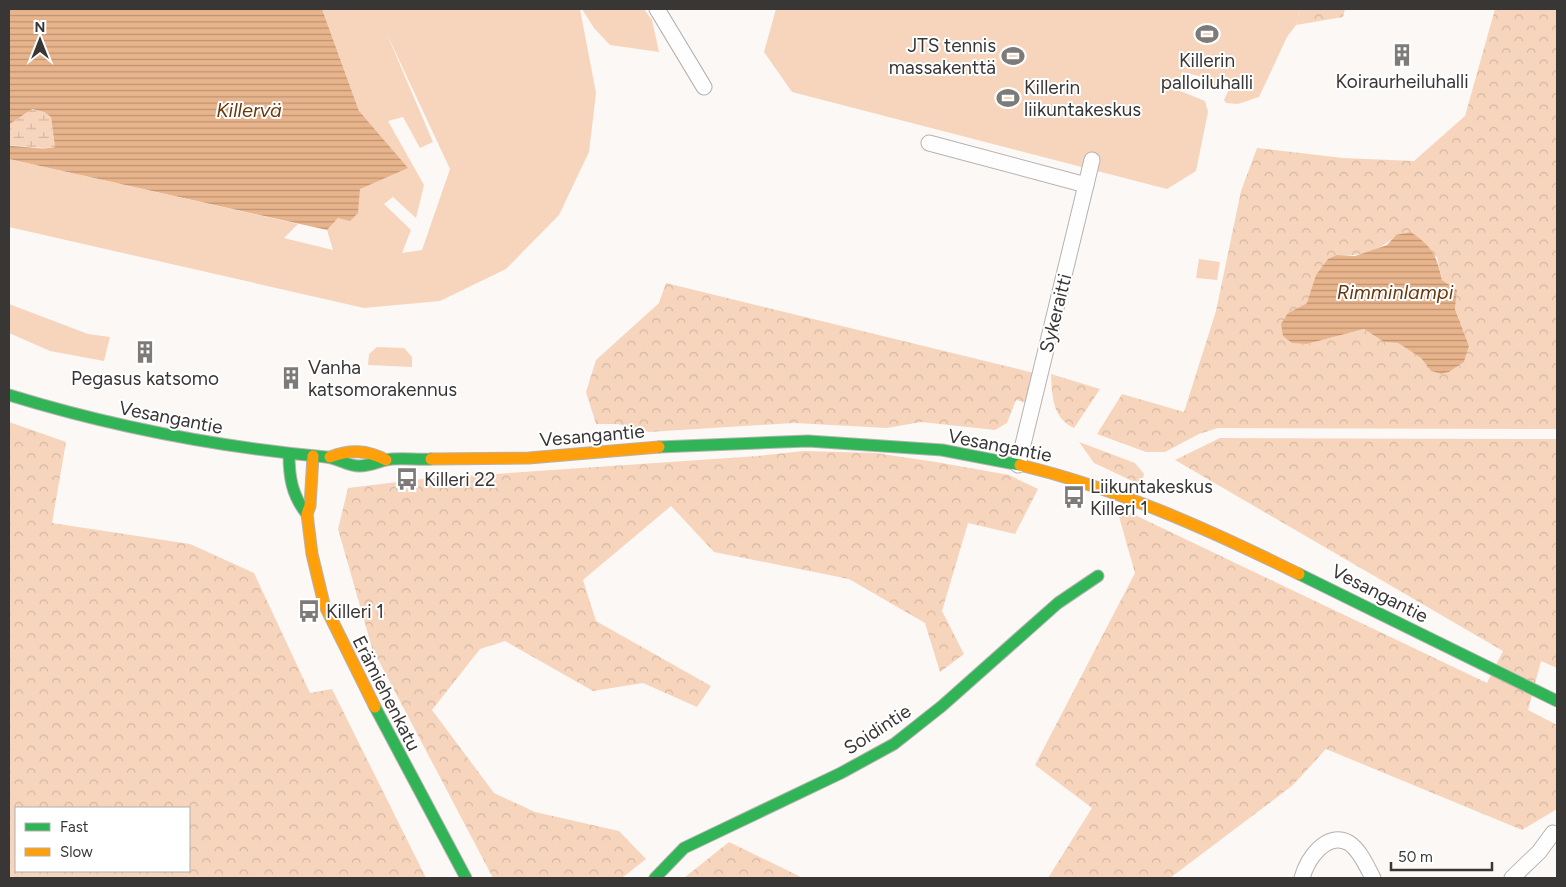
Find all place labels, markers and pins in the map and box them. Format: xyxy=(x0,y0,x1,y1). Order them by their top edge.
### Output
sports icon: Killerin palloiluhalli xyxy=(1194,21,1220,47)
place label: JTS tennis massakenttä xyxy=(889,34,996,79)
building icon: Koiraurheiluhalli xyxy=(1389,42,1415,68)
sports icon: JTS tennis massakenttä xyxy=(1000,43,1026,69)
place label: Killerin palloiluhalli xyxy=(1161,49,1253,94)
place label: Koiraurheiluhalli xyxy=(1335,70,1469,93)
place label: Killerin liikuntakeskus xyxy=(1024,76,1141,121)
sports icon: Killerin liikuntakeskus xyxy=(995,85,1021,111)
building icon: Pegasus katsomo xyxy=(132,339,158,365)
place label: Vanha katsomorakennus xyxy=(308,356,457,401)
building icon: Vanha katsomorakennus xyxy=(278,365,304,391)
place label: Pegasus katsomo xyxy=(71,367,219,390)
bus stop icon: Killeri 22 xyxy=(394,466,420,492)
place label: Killeri 22 xyxy=(424,468,496,491)
place label: Liikuntakeskus Killeri 1 xyxy=(1090,475,1213,520)
bus stop icon: Liikuntakeskus Killeri 1 xyxy=(1061,484,1087,510)
bus stop icon: Killeri 1 xyxy=(296,598,322,624)
place label: Killeri 1 xyxy=(326,600,384,623)

